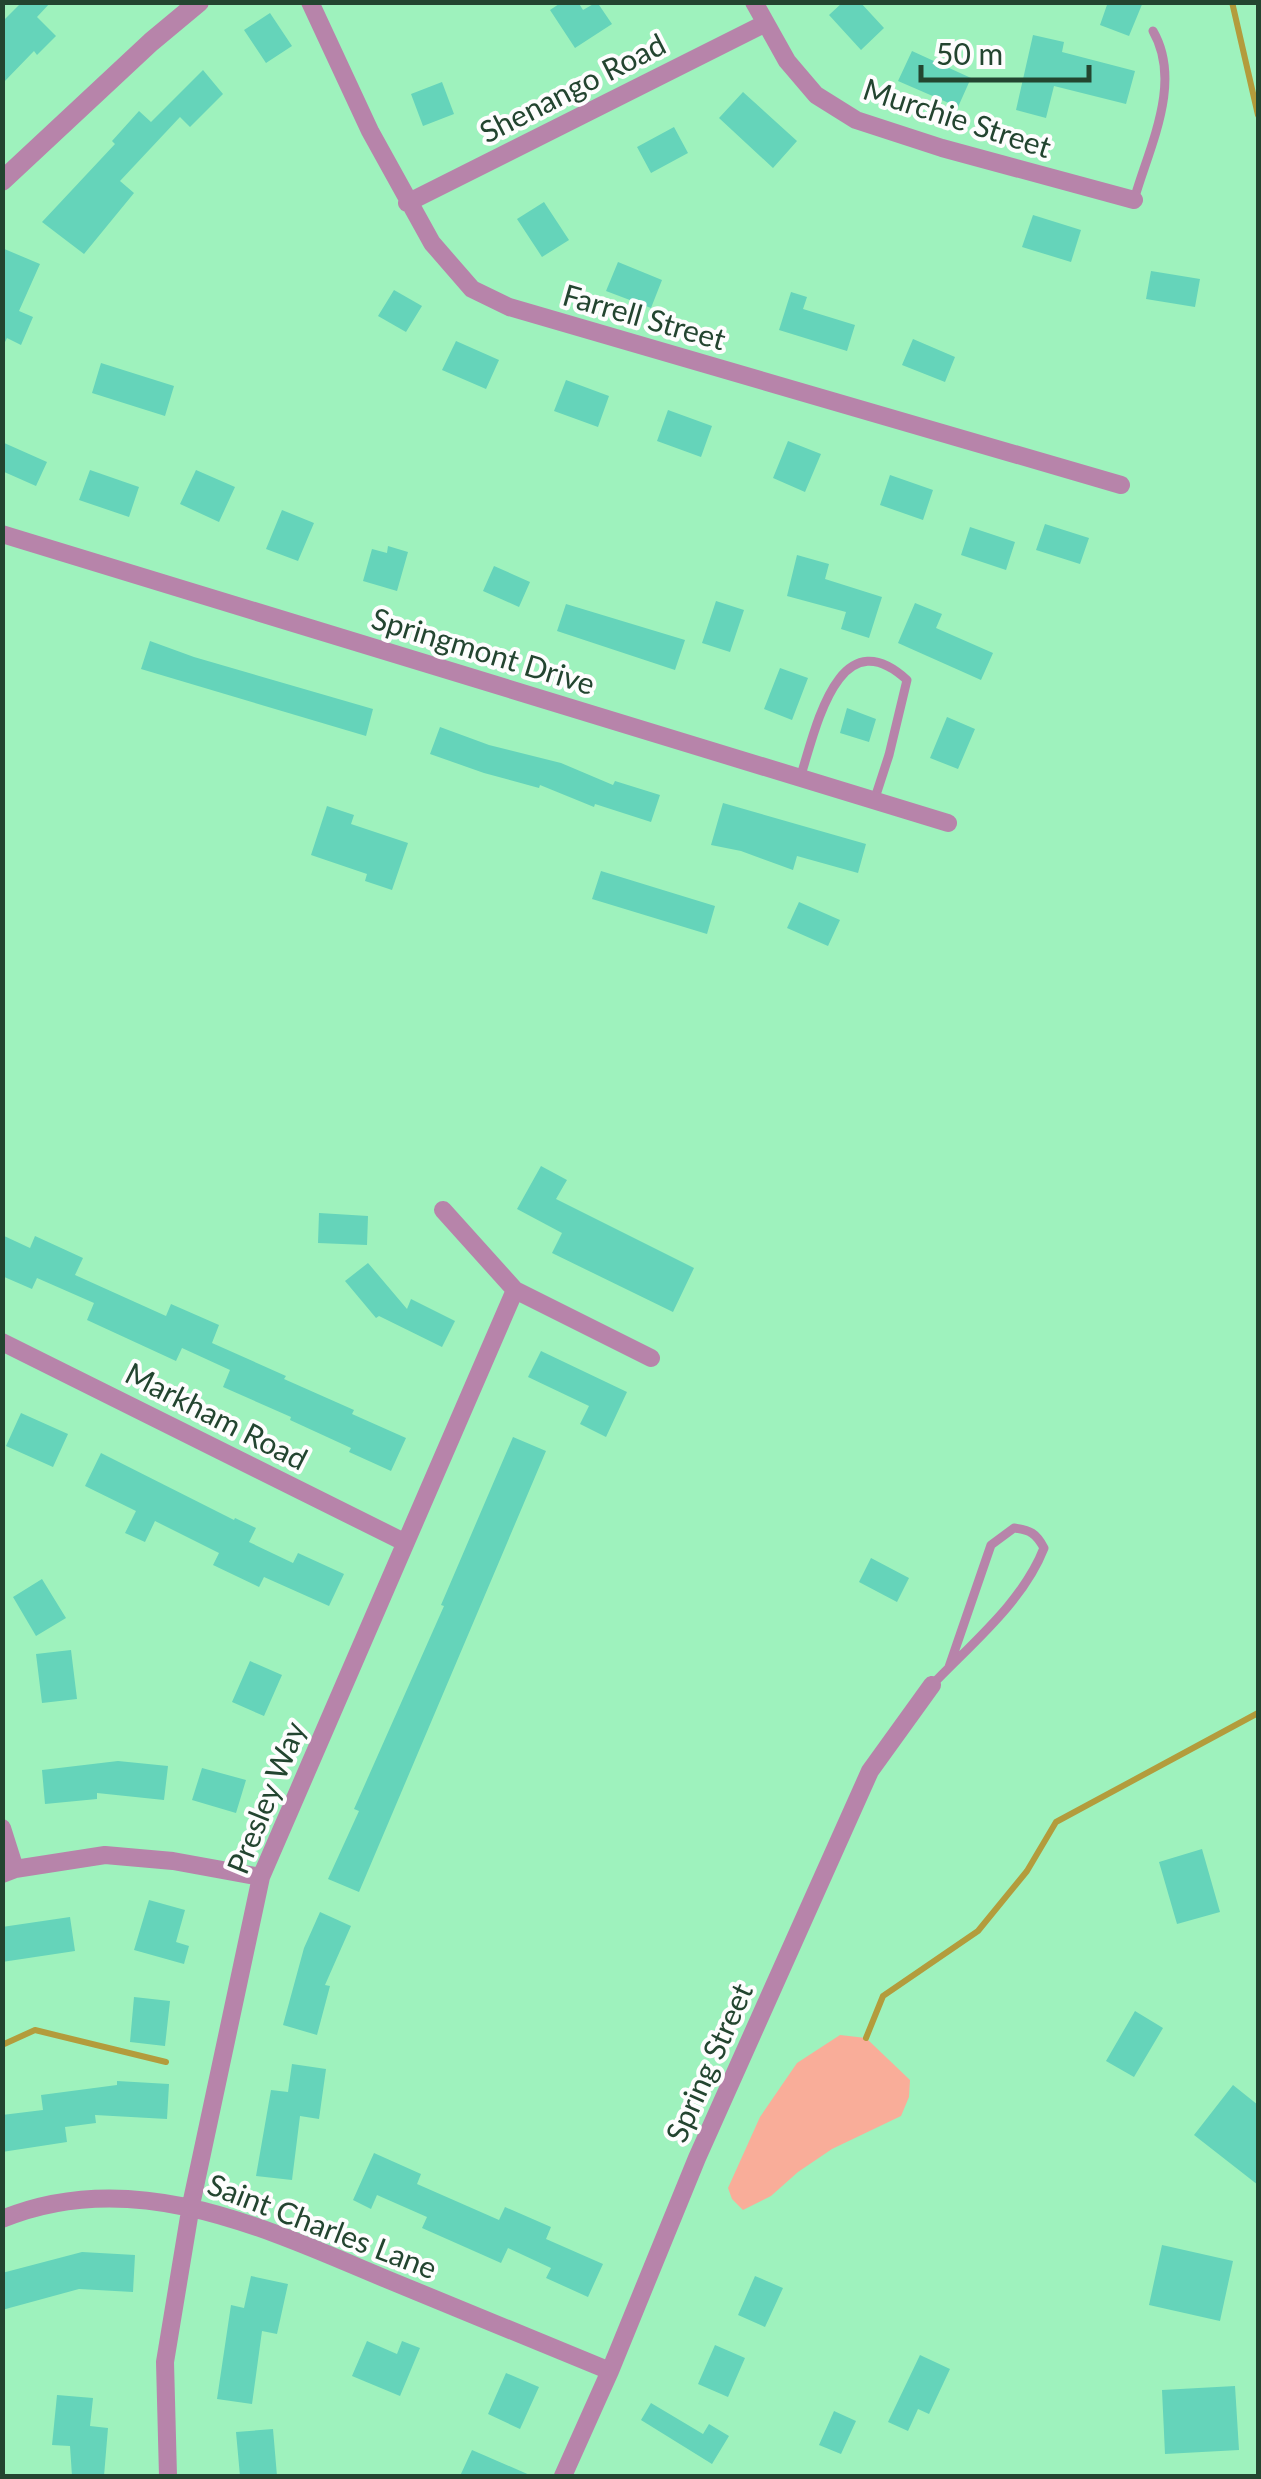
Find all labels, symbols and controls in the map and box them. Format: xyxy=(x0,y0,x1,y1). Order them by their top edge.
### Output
scale bar xyxy=(921,20,1088,82)
street label: Shenango Road xyxy=(473,25,671,149)
text: 50 m xyxy=(936,35,1003,71)
street label: Murchie Street xyxy=(859,70,1056,164)
street label: Farrell Street xyxy=(559,276,730,357)
street label: Springmont Drive xyxy=(368,599,599,701)
street label: Markham Road xyxy=(120,1354,314,1476)
street label: Presley Way xyxy=(218,1715,312,1879)
street label: Spring Street xyxy=(657,1977,759,2147)
street label: Saint Charles Lane xyxy=(203,2165,442,2285)

